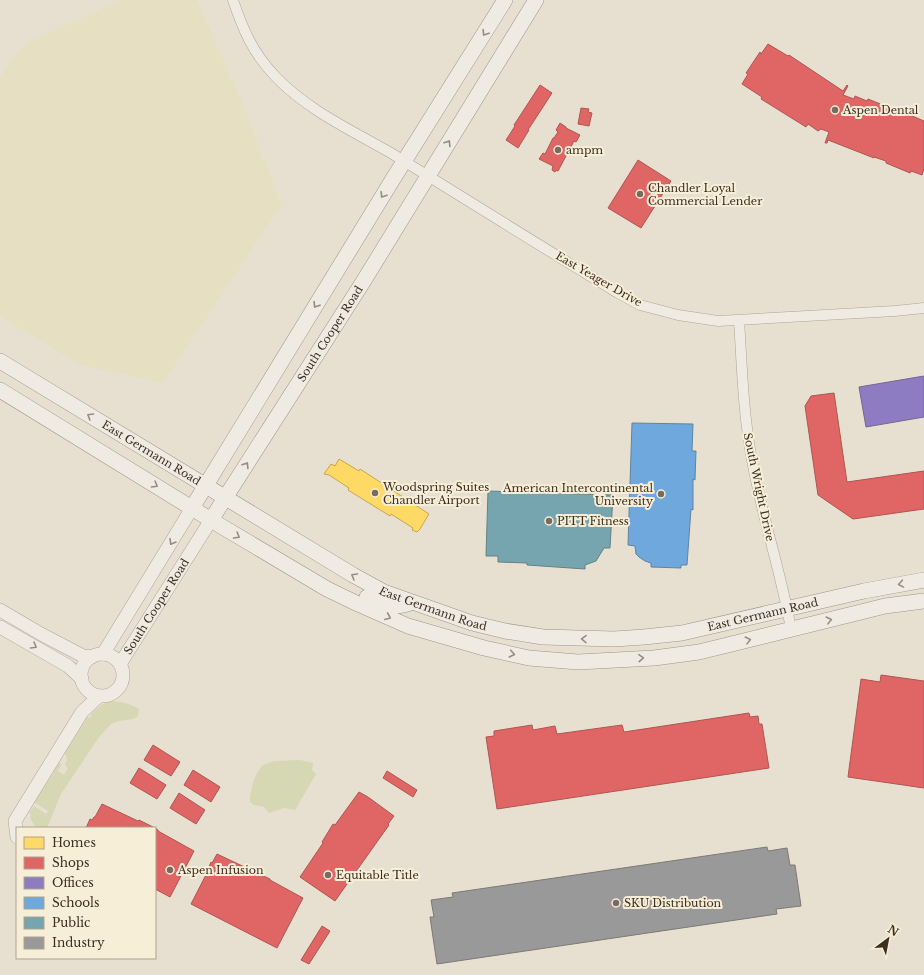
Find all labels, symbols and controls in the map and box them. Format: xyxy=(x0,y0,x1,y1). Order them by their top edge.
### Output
one-way arrow xyxy=(482,29,489,36)
place label: Aspen Dental xyxy=(842,103,919,117)
marker: Aspen Dental xyxy=(830,105,840,115)
one-way arrow xyxy=(443,140,450,147)
place label: ampm xyxy=(566,143,603,157)
marker: ampm xyxy=(553,145,563,155)
place label: Chandler Loyal Commercial Lender xyxy=(648,181,763,208)
marker: Chandler Loyal Commercial Lender xyxy=(635,189,645,199)
one-way arrow xyxy=(381,191,388,198)
street label: East Yeager Drive xyxy=(553,249,645,309)
street label: South Cooper Road xyxy=(294,283,366,384)
one-way arrow xyxy=(313,301,321,308)
one-way arrow xyxy=(87,413,94,420)
street label: East Germann Road xyxy=(99,417,204,488)
street label: South Wright Drive xyxy=(741,432,777,542)
one-way arrow xyxy=(242,462,249,469)
place label: Woodspring Suites Chandler Airport xyxy=(382,480,489,507)
one-way arrow xyxy=(151,481,158,488)
place label: American Intercontinental University xyxy=(502,481,653,508)
marker: Woodspring Suites Chandler Airport xyxy=(370,488,380,498)
marker: American Intercontinental University xyxy=(656,489,666,499)
place label: PITT Fitness xyxy=(557,514,629,528)
marker: PITT Fitness xyxy=(544,516,554,526)
one-way arrow xyxy=(233,531,240,538)
one-way arrow xyxy=(169,538,177,545)
street label: South Cooper Road xyxy=(121,555,192,657)
one-way arrow xyxy=(351,573,358,580)
one-way arrow xyxy=(898,579,904,587)
street label: East Germann Road xyxy=(376,584,489,634)
street label: East Germann Road xyxy=(706,595,820,634)
one-way arrow xyxy=(384,613,391,621)
one-way arrow xyxy=(826,616,832,624)
one-way arrow xyxy=(581,634,587,643)
one-way arrow xyxy=(745,636,751,644)
one-way arrow xyxy=(30,642,37,649)
one-way arrow xyxy=(509,650,515,658)
one-way arrow xyxy=(638,654,644,663)
legend xyxy=(16,827,156,959)
text: Homes xyxy=(52,835,96,850)
text: Shops xyxy=(52,855,89,870)
place label: Aspen Infusion xyxy=(177,863,264,877)
marker: Aspen Infusion xyxy=(165,865,175,875)
place label: Equitable Title xyxy=(336,868,419,882)
marker: Equitable Title xyxy=(323,870,333,880)
text: Offices xyxy=(52,875,94,890)
text: Schools xyxy=(52,895,99,910)
place label: SKU Distribution xyxy=(624,896,722,910)
marker: SKU Distribution xyxy=(611,898,621,908)
text: Public xyxy=(52,915,91,930)
north arrow xyxy=(868,919,908,959)
text: N xyxy=(885,922,902,940)
text: Industry xyxy=(52,935,105,950)

